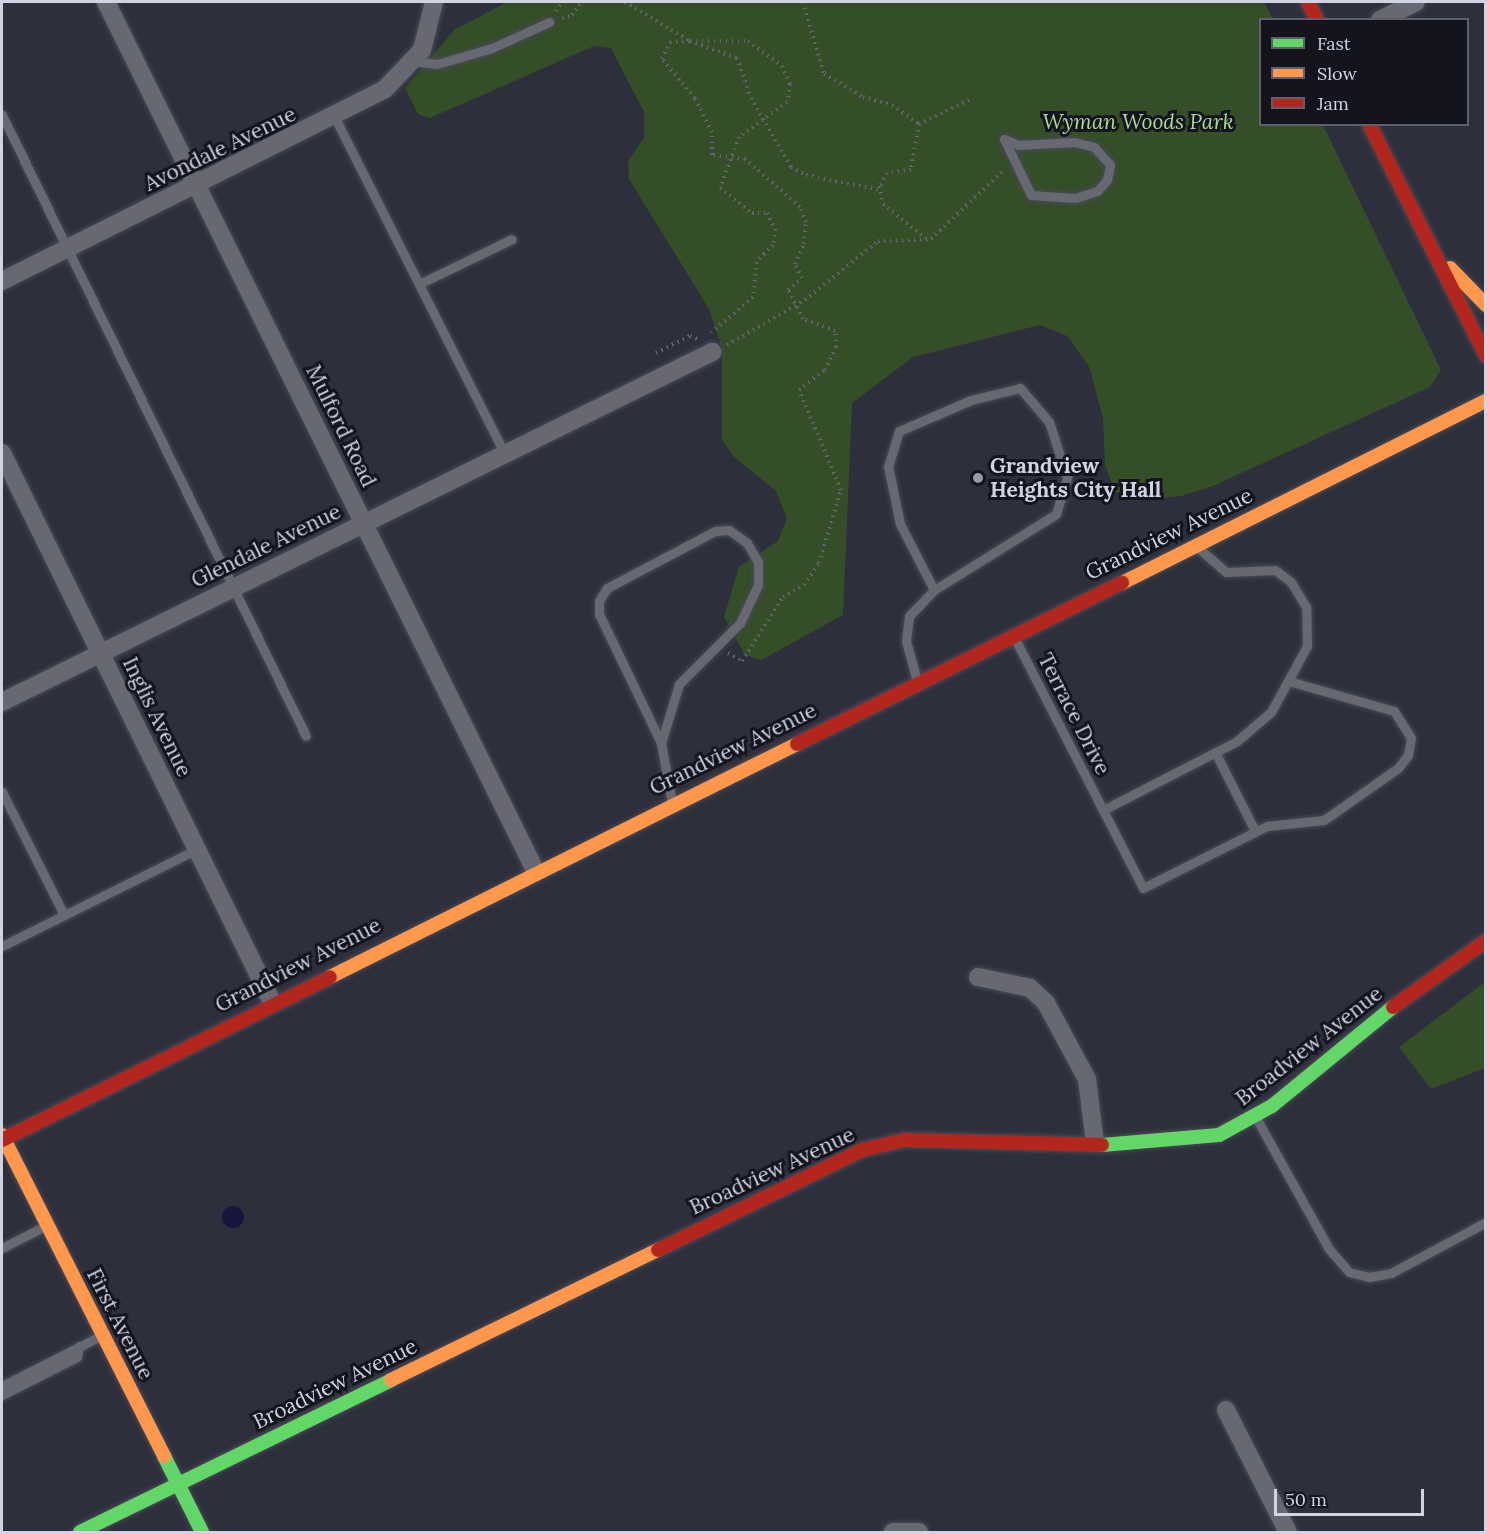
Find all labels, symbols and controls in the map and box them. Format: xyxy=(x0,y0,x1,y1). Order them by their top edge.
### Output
legend xyxy=(1259,18,1469,126)
text: Fast xyxy=(1317,32,1351,55)
text: Slow xyxy=(1317,62,1357,85)
text: Jam xyxy=(1317,92,1349,115)
street label: Avondale Avenue xyxy=(140,101,300,197)
park label: Wyman Woods Park xyxy=(1042,109,1234,135)
street label: Mulford Road xyxy=(301,361,381,491)
place label: Grandview Heights City Hall xyxy=(990,453,1161,503)
marker: Grandview Heights City Hall xyxy=(971,471,985,485)
street label: Grandview Avenue xyxy=(1082,483,1256,585)
street label: Glendale Avenue xyxy=(187,499,345,593)
street label: Terrace Drive xyxy=(1033,649,1115,779)
street label: Inglis Avenue xyxy=(117,653,197,781)
street label: Grandview Avenue xyxy=(646,698,820,800)
street label: Grandview Avenue xyxy=(211,912,385,1018)
street label: Broadview Avenue xyxy=(1231,981,1387,1111)
street label: Broadview Avenue xyxy=(686,1122,858,1220)
street label: First Avenue xyxy=(81,1264,159,1384)
street label: Broadview Avenue xyxy=(249,1333,421,1435)
scale bar xyxy=(1277,1477,1427,1515)
text: 50 m xyxy=(1285,1488,1327,1511)

